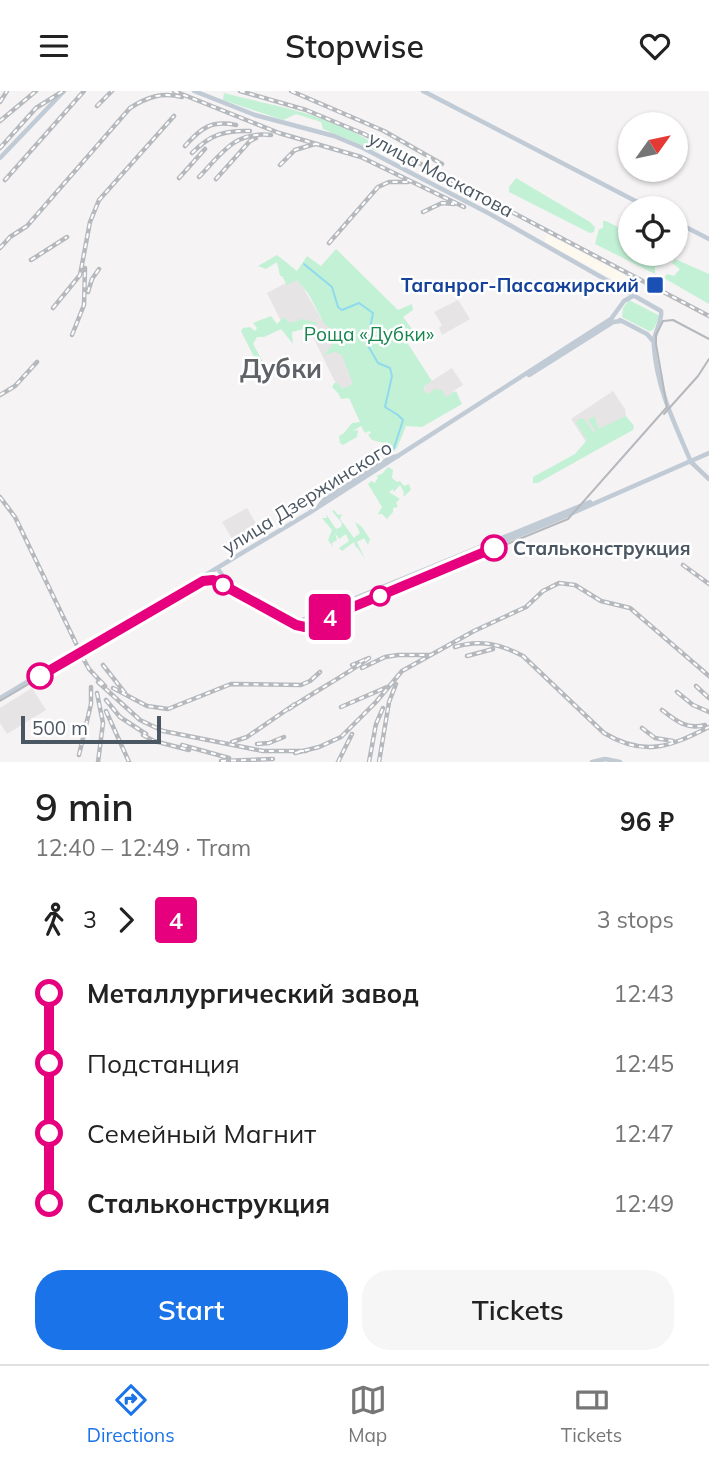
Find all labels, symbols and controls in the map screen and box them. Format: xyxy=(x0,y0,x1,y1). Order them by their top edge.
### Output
text: Stopwise xyxy=(285,26,424,66)
icon: menu xyxy=(35,27,73,65)
icon: heart xyxy=(636,27,674,65)
north arrow xyxy=(618,112,688,182)
map controls xyxy=(618,112,688,266)
street label: улица Москатова xyxy=(364,126,518,222)
button: locate xyxy=(618,196,688,266)
place label: Таганрог-Пассажирский xyxy=(401,273,639,297)
marker: Таганрог-Пассажирский xyxy=(645,275,665,295)
park label: Роща «Дубки» xyxy=(304,322,434,346)
district label: Дубки xyxy=(240,352,322,385)
street label: улица Дзержинского xyxy=(218,435,396,559)
marker: Стальконструкция xyxy=(481,535,507,561)
place label: Стальконструкция xyxy=(513,536,691,560)
unlabelled marker xyxy=(213,575,233,595)
unlabelled marker xyxy=(370,586,390,606)
line badge: 4 xyxy=(307,594,353,640)
text: 4 xyxy=(323,602,337,632)
unlabelled marker xyxy=(27,663,53,689)
scale bar xyxy=(21,713,161,745)
text: 500 m xyxy=(32,716,88,740)
text: 9 min xyxy=(35,783,134,831)
text: 96 ₽ xyxy=(620,805,674,838)
text: 12:40 – 12:49 · Tram xyxy=(35,833,251,862)
icon: walk xyxy=(35,901,73,939)
icon: forward xyxy=(107,901,145,939)
text: 3 xyxy=(83,905,97,934)
text: 4 xyxy=(169,905,183,935)
text: 3 stops xyxy=(597,905,674,934)
text: Металлургический завод xyxy=(87,977,419,1010)
text: 12:43 xyxy=(614,979,674,1008)
text: Подстанция xyxy=(87,1047,240,1080)
text: 12:45 xyxy=(614,1049,674,1078)
text: Семейный Магнит xyxy=(87,1117,316,1150)
text: 12:47 xyxy=(614,1119,674,1148)
text: Стальконструкция xyxy=(87,1187,330,1220)
text: 12:49 xyxy=(614,1189,674,1218)
button: Start xyxy=(35,1270,348,1350)
button: Tickets xyxy=(362,1270,674,1350)
tab: Directions xyxy=(87,1381,175,1447)
tab: Map xyxy=(348,1381,387,1447)
tab: Tickets xyxy=(561,1381,622,1447)

